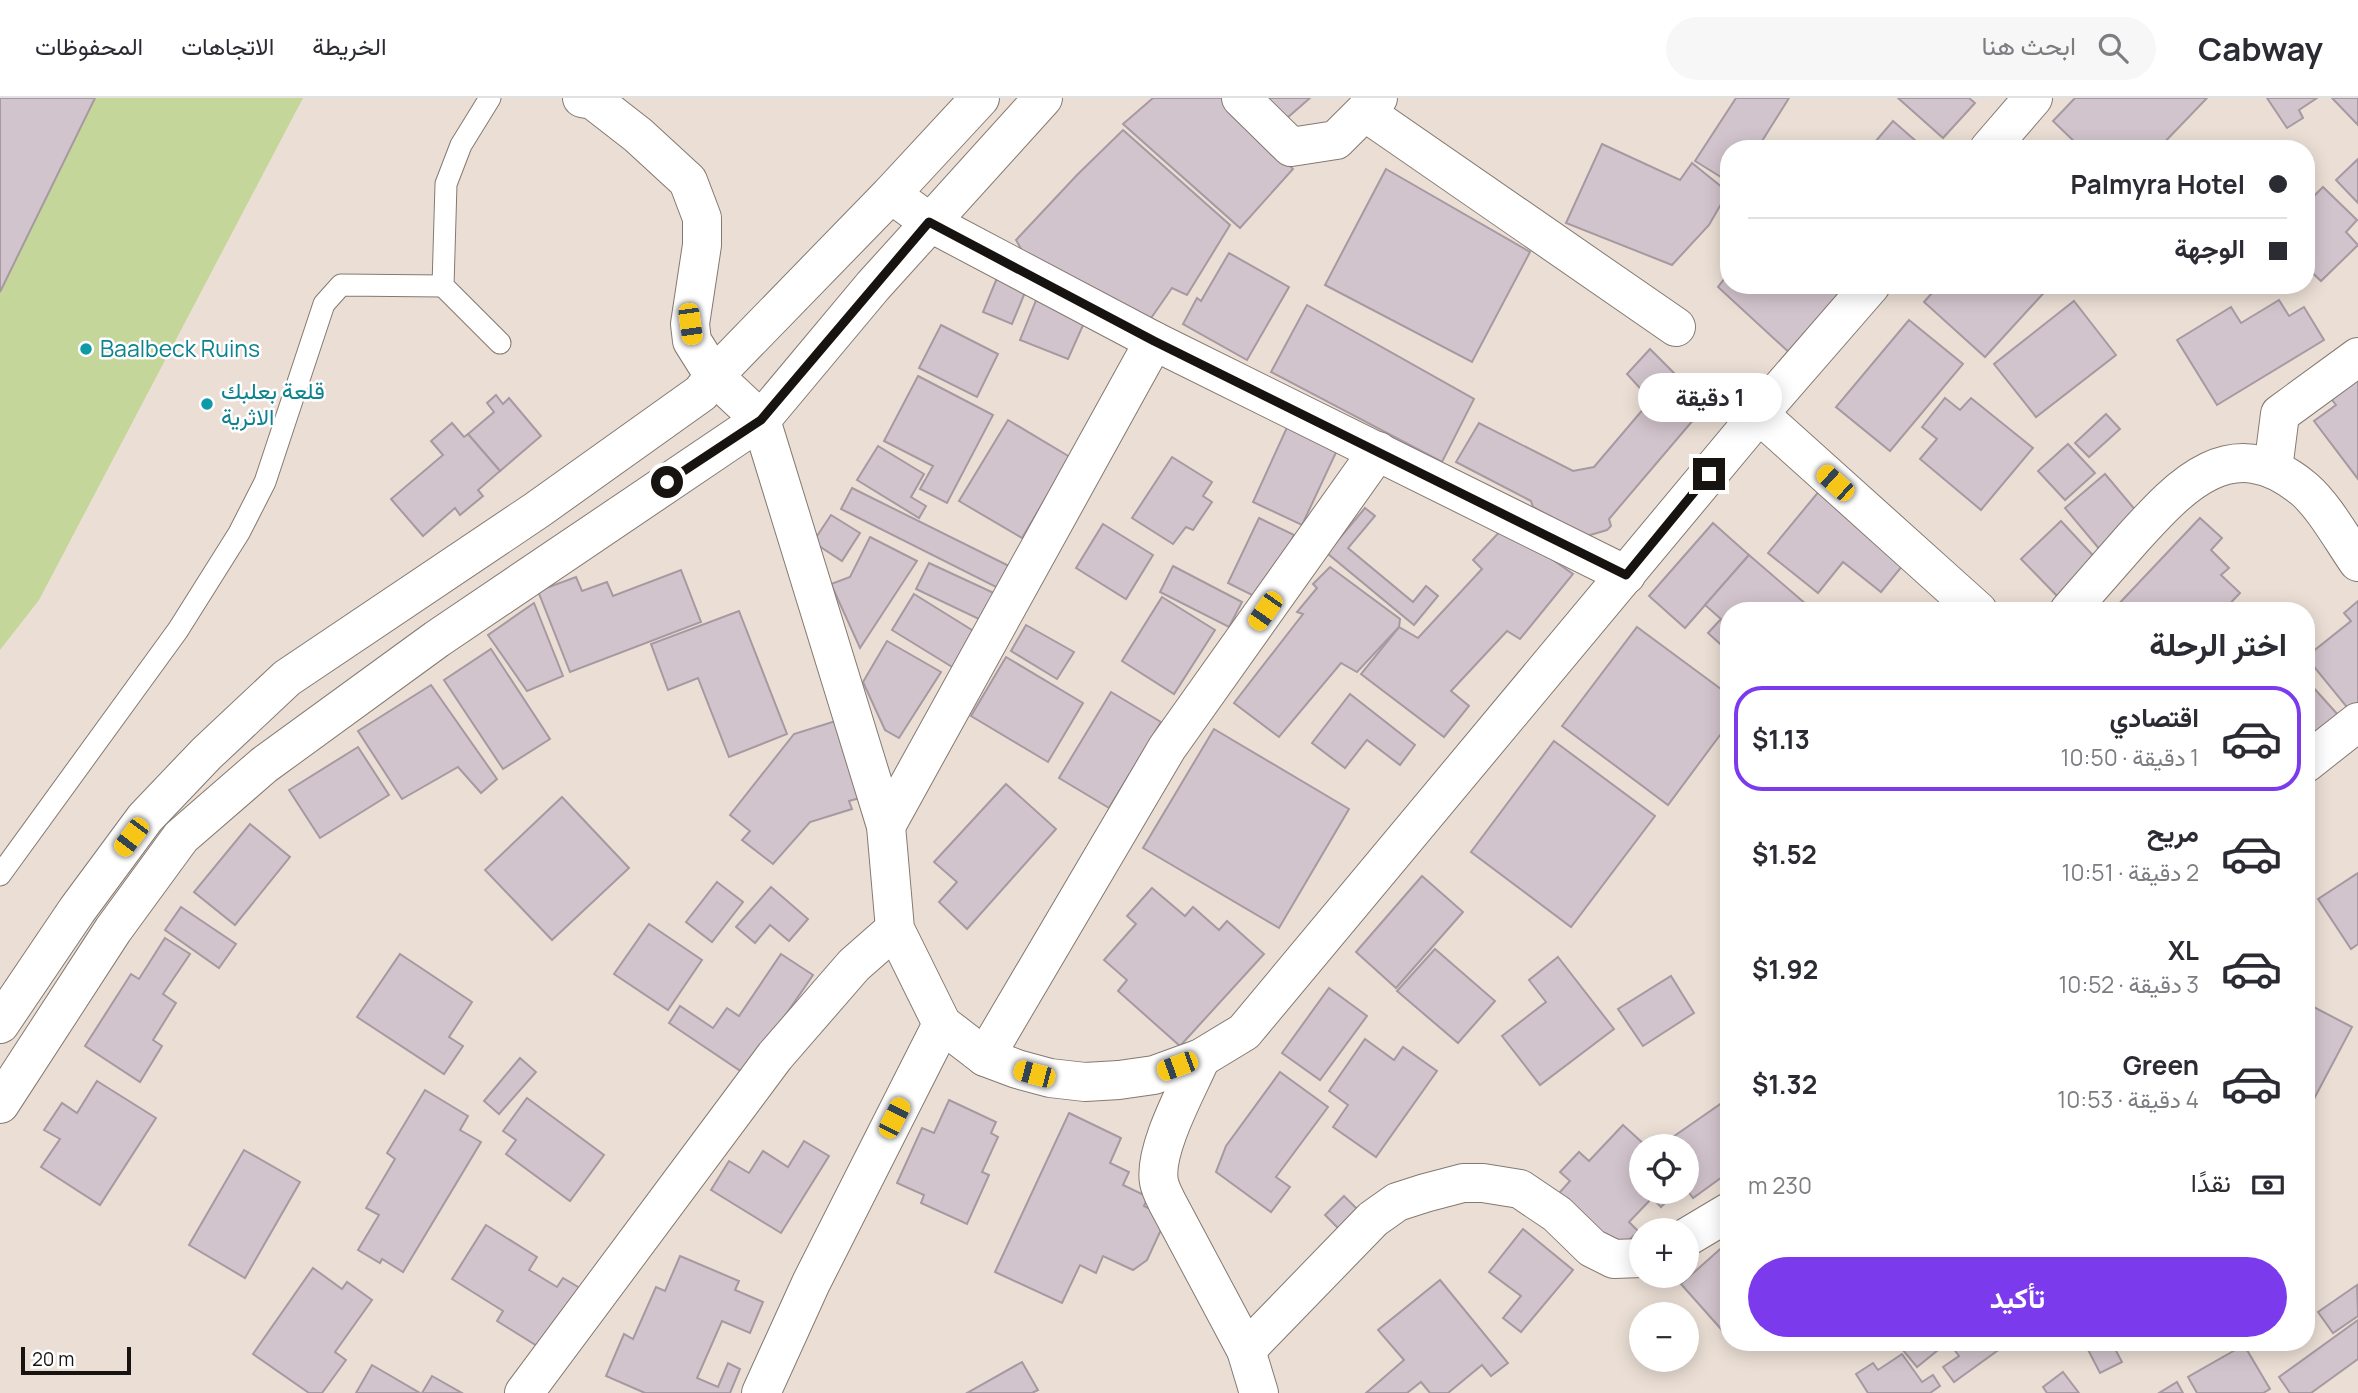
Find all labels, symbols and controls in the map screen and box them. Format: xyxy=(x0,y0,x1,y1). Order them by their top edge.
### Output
search box xyxy=(1666,17,2156,80)
text: Cabway xyxy=(2198,26,2323,71)
text: ابحث هنا xyxy=(1982,27,2076,63)
text: المحفوظات xyxy=(35,29,143,62)
text: الاتجاهات xyxy=(181,29,274,62)
text: الخريطة xyxy=(312,29,387,62)
icon: search xyxy=(2094,29,2132,67)
text: Palmyra Hotel xyxy=(2071,166,2245,202)
text: الوجهة xyxy=(2174,230,2245,266)
car xyxy=(677,302,704,346)
place label: Baalbeck Ruins xyxy=(100,332,260,364)
marker: Baalbeck Ruins xyxy=(78,341,94,357)
callout: 1 دقيقة xyxy=(1637,372,1781,422)
place label: قلعة بعلبك الاثرية xyxy=(221,374,325,432)
text: 1 دقيقة xyxy=(1676,381,1744,413)
marker: قلعة بعلبك الاثرية xyxy=(199,396,215,412)
route end xyxy=(1693,458,1725,490)
car xyxy=(1813,461,1858,505)
route start xyxy=(651,466,683,498)
car xyxy=(1245,588,1286,634)
text: اختر الرحلة xyxy=(2149,622,2287,666)
text: اقتصادي xyxy=(2110,699,2199,735)
icon: car xyxy=(2220,707,2283,770)
text: $1.13 xyxy=(1752,721,1810,757)
text: 1 دقيقة · 10:50 xyxy=(2061,741,2199,773)
car xyxy=(110,814,153,860)
text: مريح xyxy=(2147,814,2199,850)
icon: car xyxy=(2220,822,2283,885)
text: $1.52 xyxy=(1752,836,1817,872)
text: 2 دقيقة · 10:51 xyxy=(2061,856,2199,888)
text: XL xyxy=(2168,932,2199,968)
icon: car xyxy=(2220,937,2283,1000)
text: $1.92 xyxy=(1752,951,1818,987)
text: 3 دقيقة · 10:52 xyxy=(2058,968,2199,1000)
text: Green xyxy=(2123,1047,2199,1083)
car xyxy=(1154,1049,1201,1083)
icon: car xyxy=(2220,1052,2283,1115)
car xyxy=(1011,1058,1058,1090)
text: $1.32 xyxy=(1752,1066,1817,1102)
text: 4 دقيقة · 10:53 xyxy=(2057,1083,2199,1115)
car xyxy=(876,1095,913,1141)
map controls xyxy=(1629,1134,1699,1372)
button: locate xyxy=(1629,1134,1699,1204)
text: نقدًا xyxy=(2191,1164,2231,1200)
icon: cash xyxy=(2249,1166,2287,1204)
text: 230 m xyxy=(1748,1169,1812,1201)
button: + xyxy=(1629,1218,1699,1288)
button: تأكيد xyxy=(1748,1257,2287,1337)
button: − xyxy=(1629,1302,1699,1372)
scale bar xyxy=(21,1344,131,1376)
text: 20 m xyxy=(32,1346,74,1372)

